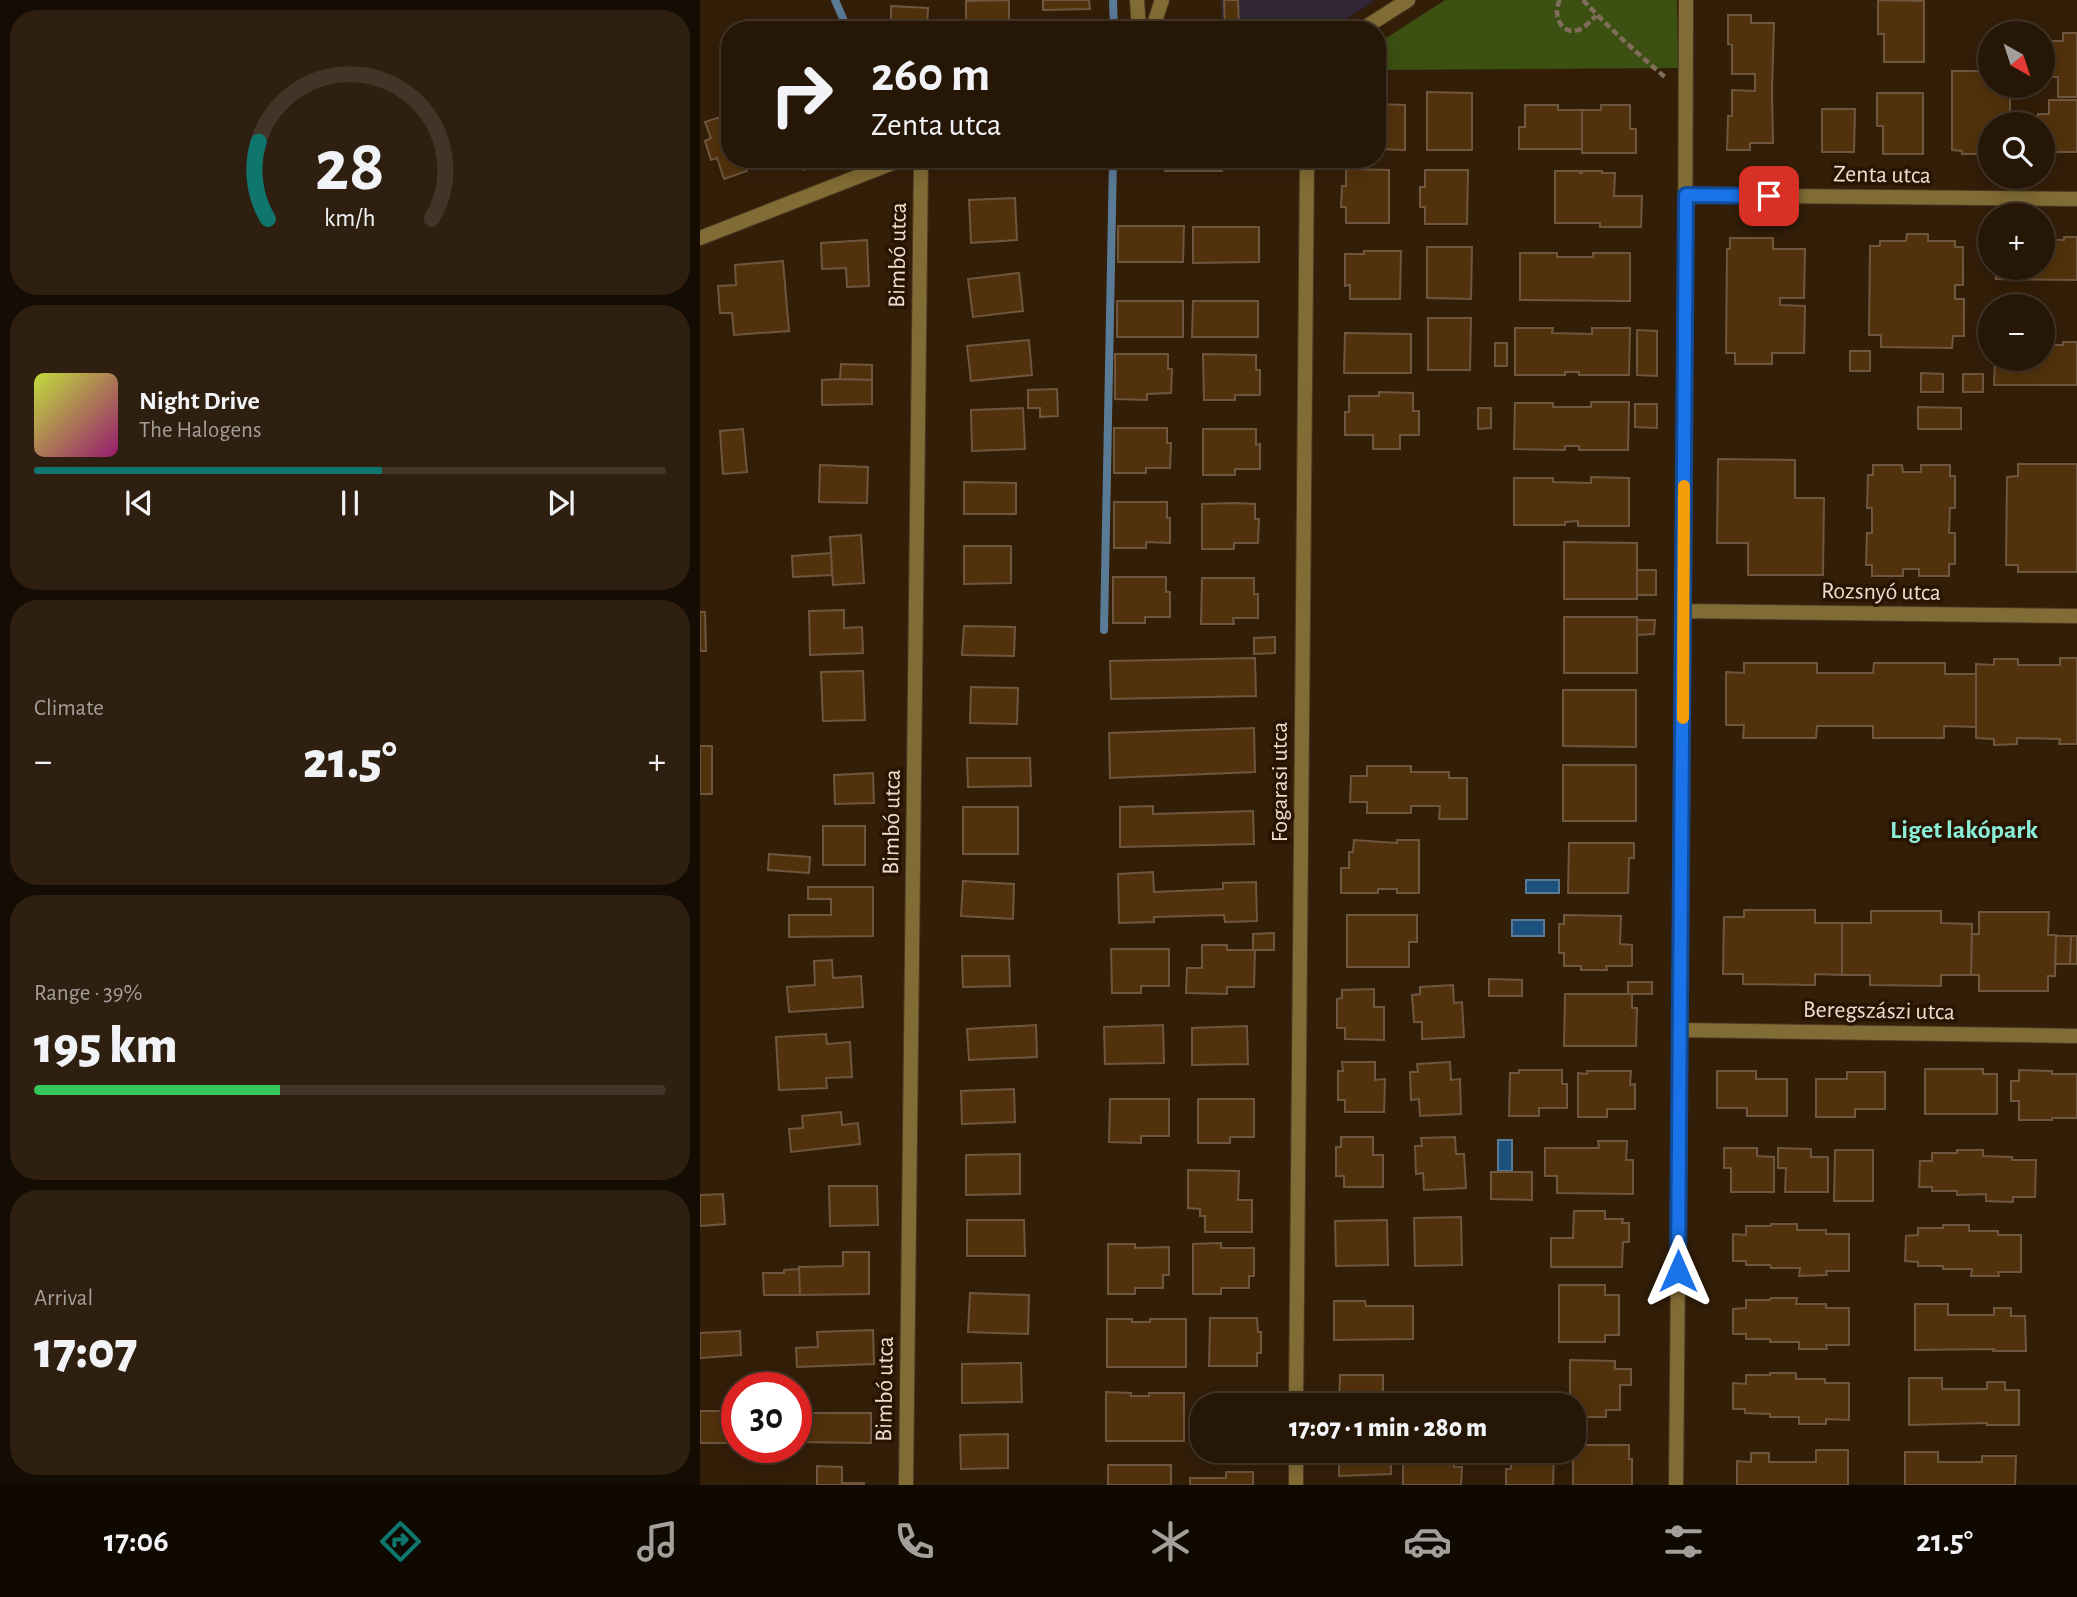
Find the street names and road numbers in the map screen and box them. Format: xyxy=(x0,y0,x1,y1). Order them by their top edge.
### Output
street label: Zenta utca xyxy=(1833,162,1931,188)
street label: Bimbó utca xyxy=(885,202,911,308)
street label: Rozsnyó utca xyxy=(1821,579,1941,605)
street label: Fogarasi utca xyxy=(1268,722,1292,842)
street label: Bimbó utca xyxy=(879,769,905,875)
street label: Beregszászi utca xyxy=(1803,998,1955,1024)
street label: Bimbó utca xyxy=(872,1336,898,1442)

